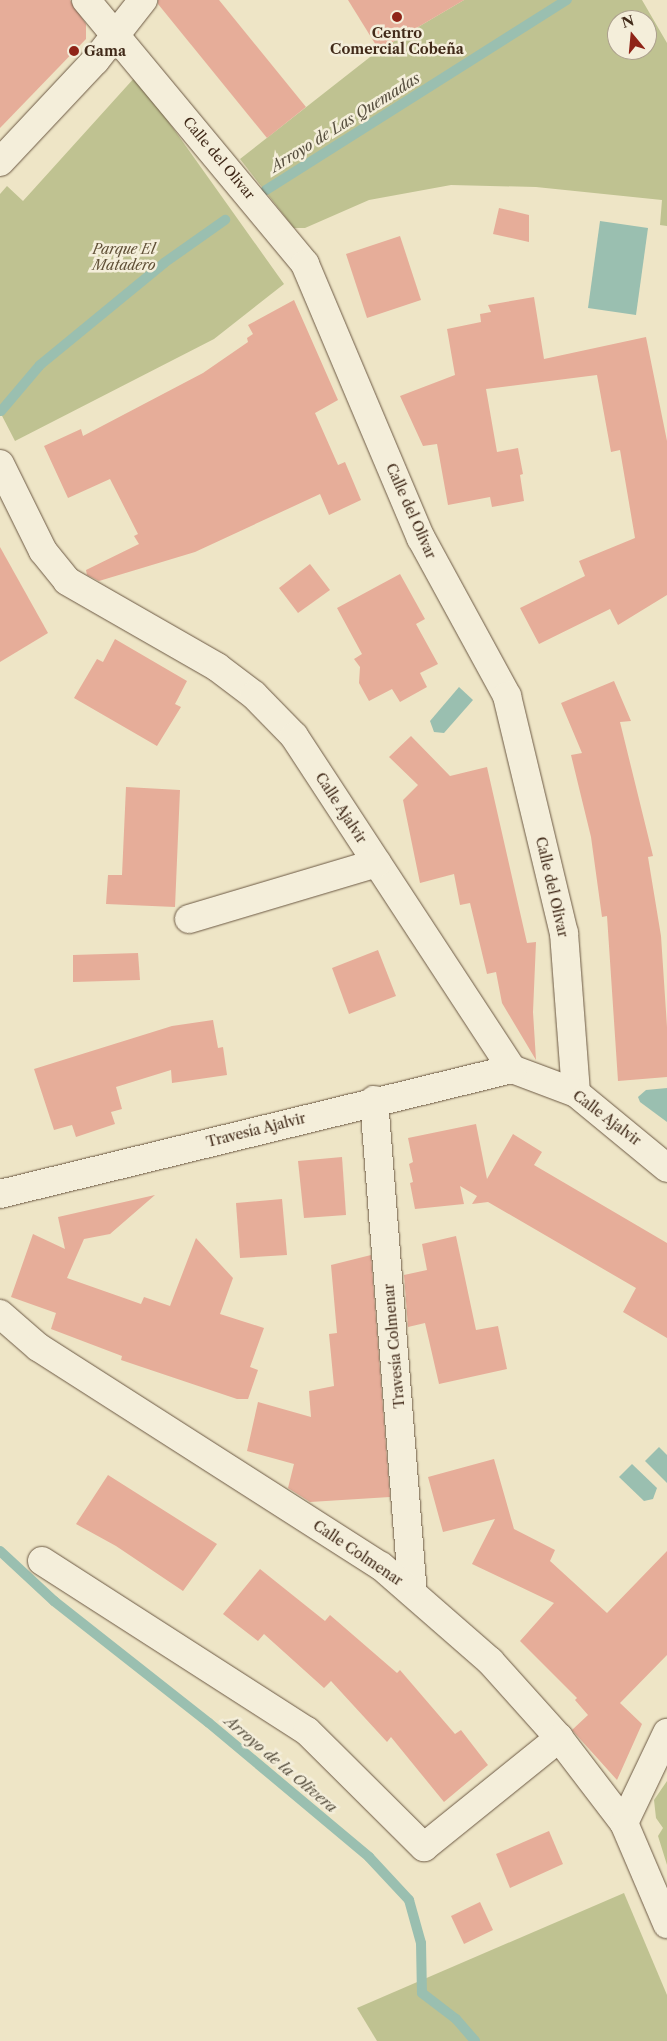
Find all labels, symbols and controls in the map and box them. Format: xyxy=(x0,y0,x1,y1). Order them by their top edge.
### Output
north arrow xyxy=(607,10,657,60)
marker: Centro Comercial Cobeña xyxy=(391,11,403,23)
text: N xyxy=(619,11,636,32)
place label: Centro Comercial Cobeña xyxy=(330,25,464,58)
place label: Gama xyxy=(84,43,126,59)
marker: Gama xyxy=(68,45,80,57)
water label: Arroyo de Las Quemadas xyxy=(267,68,423,176)
street label: Calle del Olivar xyxy=(180,113,258,203)
park label: Parque El Matadero xyxy=(93,241,155,274)
street label: Calle del Olivar xyxy=(382,461,440,561)
street label: Calle Ajalvir xyxy=(312,769,370,847)
street label: Calle del Olivar xyxy=(532,835,572,939)
street label: Calle Ajalvir xyxy=(569,1087,645,1149)
street label: Travesía Ajalvir xyxy=(204,1109,308,1151)
street label: Travesía Colmenar xyxy=(380,1283,408,1409)
street label: Calle Colmenar xyxy=(310,1517,406,1589)
water label: Arroyo de la Olivera xyxy=(221,1712,341,1816)

